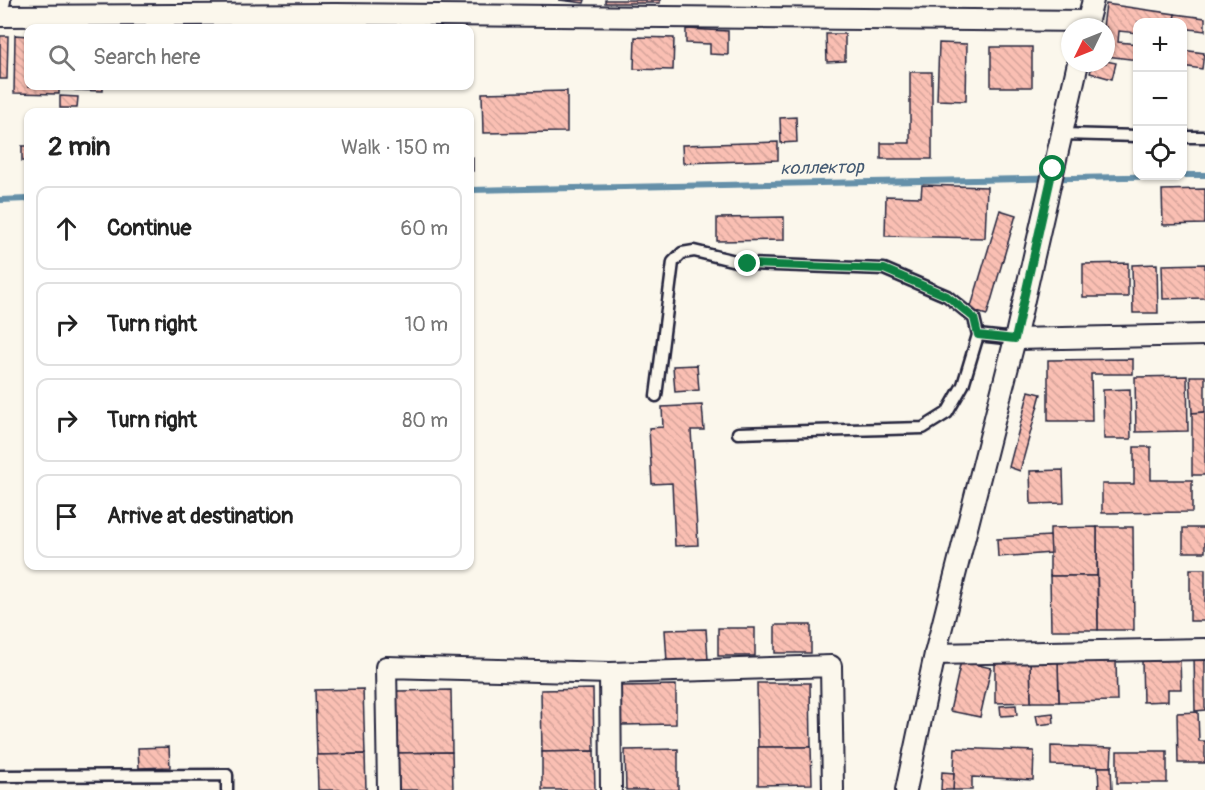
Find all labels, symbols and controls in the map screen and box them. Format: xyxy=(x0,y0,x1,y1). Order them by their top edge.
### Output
north arrow xyxy=(1061,18,1115,72)
map controls xyxy=(1133,18,1187,180)
button: + xyxy=(1133,18,1187,72)
search box xyxy=(24,24,474,90)
icon: search xyxy=(45,41,78,74)
text: Search here xyxy=(93,43,200,71)
button: − xyxy=(1133,72,1187,126)
button: locate xyxy=(1133,126,1187,180)
text: 2 min xyxy=(48,131,110,163)
text: Walk · 150 m xyxy=(341,135,450,160)
route start xyxy=(1039,155,1065,181)
water label: коллектор xyxy=(780,156,865,180)
icon: ahead xyxy=(50,212,83,245)
text: Continue xyxy=(107,214,191,242)
text: 60 m xyxy=(401,216,448,241)
route end xyxy=(734,250,760,276)
icon: right xyxy=(50,308,83,341)
text: Turn right xyxy=(107,310,197,338)
text: 10 m xyxy=(404,312,448,337)
icon: right xyxy=(50,404,83,437)
text: Turn right xyxy=(107,406,197,434)
text: 80 m xyxy=(402,408,448,433)
icon: arrive xyxy=(50,500,83,533)
text: Arrive at destination xyxy=(107,502,293,530)

